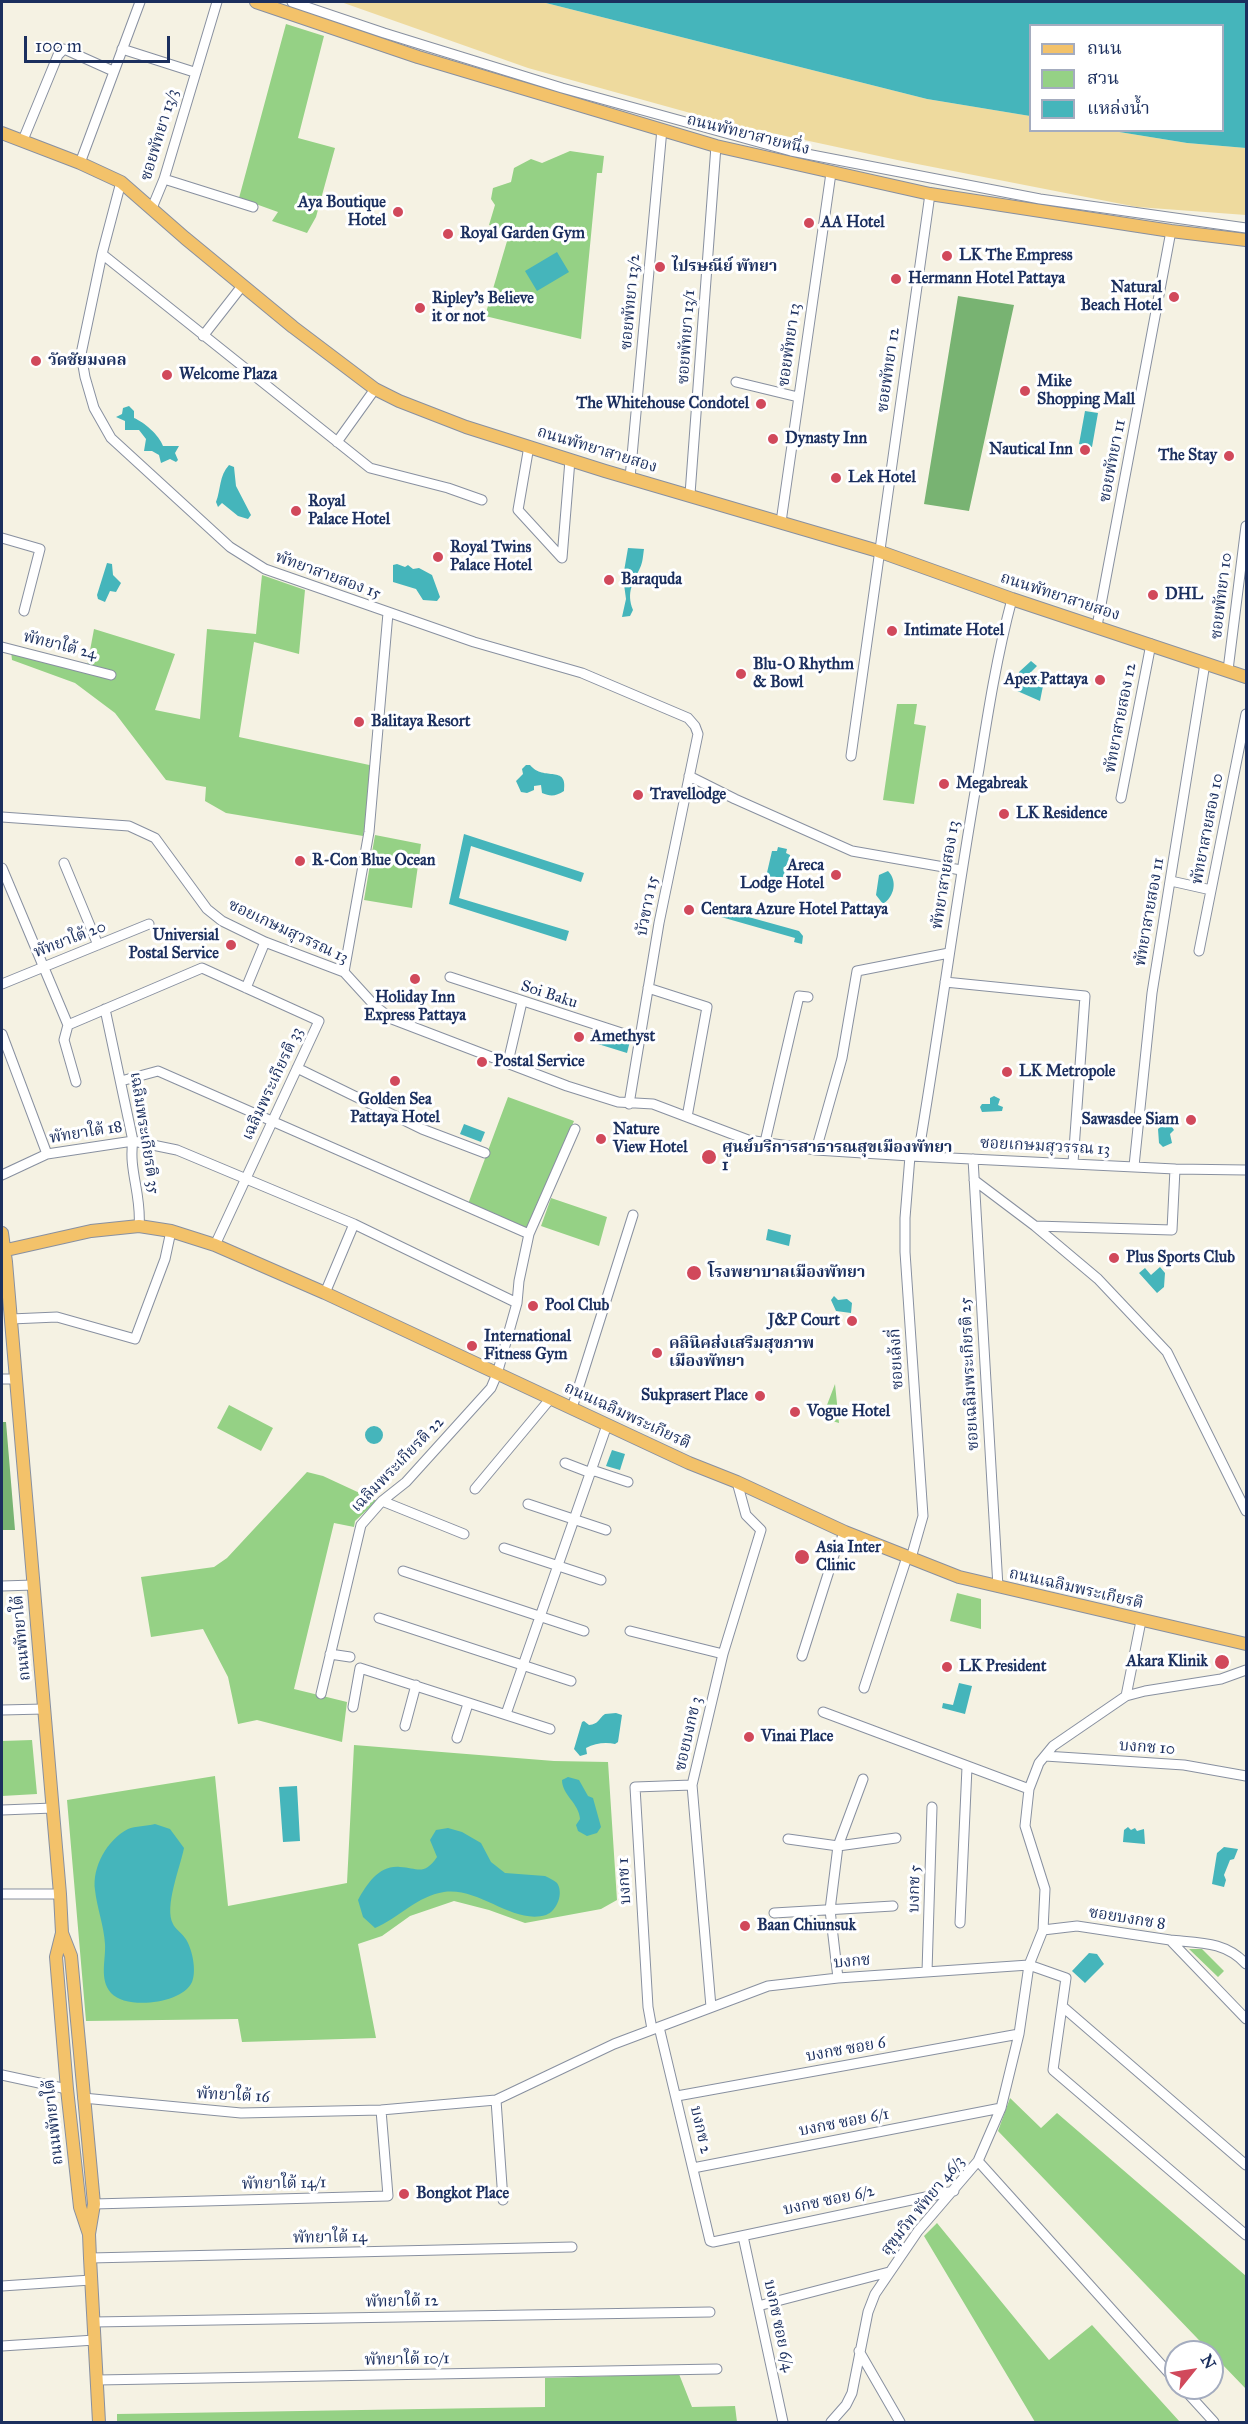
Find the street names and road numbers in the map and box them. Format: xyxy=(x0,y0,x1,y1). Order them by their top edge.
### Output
street label: ซอยพัทยา 13/3 xyxy=(137,87,183,183)
street label: ถนนพัทยาสายหนึ่ง xyxy=(685,110,811,160)
street label: ซอยพัทยา 13/2 xyxy=(617,253,645,351)
street label: ซอยพัทยา 13/1 xyxy=(674,289,700,385)
street label: ซอยพัทยา 13 xyxy=(775,302,805,388)
street label: ซอยพัทยา 12 xyxy=(874,326,904,414)
street label: ซอยพัทยา 11 xyxy=(1096,418,1130,504)
street label: ถนนพัทยาสายสอง xyxy=(535,423,659,477)
street label: พัทยาสายสอง 15 xyxy=(273,548,383,604)
street label: ซอยพัทยา 10 xyxy=(1207,552,1237,640)
street label: ถนนพัทยาสายสอง xyxy=(998,569,1122,625)
street label: พัทยาใต้ 24 xyxy=(21,628,99,664)
street label: พัทยาสายสอง 12 xyxy=(1101,662,1141,774)
street label: พัทยาสายสอง 10 xyxy=(1188,772,1228,886)
street label: พัทยาสายสอง 13 xyxy=(928,819,964,931)
street label: พัทยาสายสอง 11 xyxy=(1131,856,1169,968)
street label: บัวขาว 15 xyxy=(633,874,663,938)
street label: ซอยเกษมสุวรรณ 13 xyxy=(225,896,351,968)
street label: พัทยาใต้ 20 xyxy=(31,917,109,963)
street label: Soi Baku xyxy=(518,977,580,1013)
street label: เฉลิมพระเกียรติ 33 xyxy=(238,1024,308,1144)
street label: เฉลิมพระเกียรติ 35 xyxy=(125,1071,163,1195)
street label: พัทยาใต้ 18 xyxy=(48,1118,124,1148)
street label: ซอยเกษมสุวรรณ 13 xyxy=(980,1134,1110,1160)
street label: ซอยเฉลิมพระเกียรติ 25 xyxy=(956,1297,984,1451)
street label: ซอยเล้งกี่ xyxy=(886,1328,908,1390)
street label: ถนนเฉลิมพระเกียรติ xyxy=(561,1378,693,1454)
street label: เฉลิมพระเกียรติ 22 xyxy=(348,1413,448,1517)
street label: ถนนเฉลิมพระเกียรติ xyxy=(1007,1564,1145,1614)
street label: ถนนพัทยาใต้ xyxy=(9,1594,35,1682)
street label: ซอยบงกช 3 xyxy=(671,1695,707,1773)
street label: บงกช 10 xyxy=(1118,1736,1176,1760)
street label: บงกช 1 xyxy=(614,1857,636,1905)
street label: บงกช 5 xyxy=(905,1865,925,1913)
street label: ซอยบงกช 8 xyxy=(1087,1903,1167,1935)
street label: บงกช xyxy=(833,1951,871,1973)
street label: บงกช ซอย 6 xyxy=(805,2034,887,2066)
street label: ถนนพัทยาใต้ xyxy=(40,2078,68,2166)
street label: พัทยาใต้ 16 xyxy=(196,2084,270,2108)
street label: บงกช 2 xyxy=(685,2104,715,2156)
street label: บงกช ซอย 6/1 xyxy=(797,2105,891,2141)
street label: สุขุมวิท พัทยา 46/3 xyxy=(877,2153,969,2259)
street label: พัทยาใต้ 14/1 xyxy=(242,2174,326,2194)
street label: บงกช ซอย 6/2 xyxy=(782,2182,876,2220)
street label: พัทยาใต้ 14 xyxy=(293,2228,367,2248)
street label: บงกช ซอย 6/4 xyxy=(759,2278,797,2374)
street label: พัทยาใต้ 12 xyxy=(365,2292,439,2312)
street label: พัทยาใต้ 10/1 xyxy=(364,2350,450,2370)

